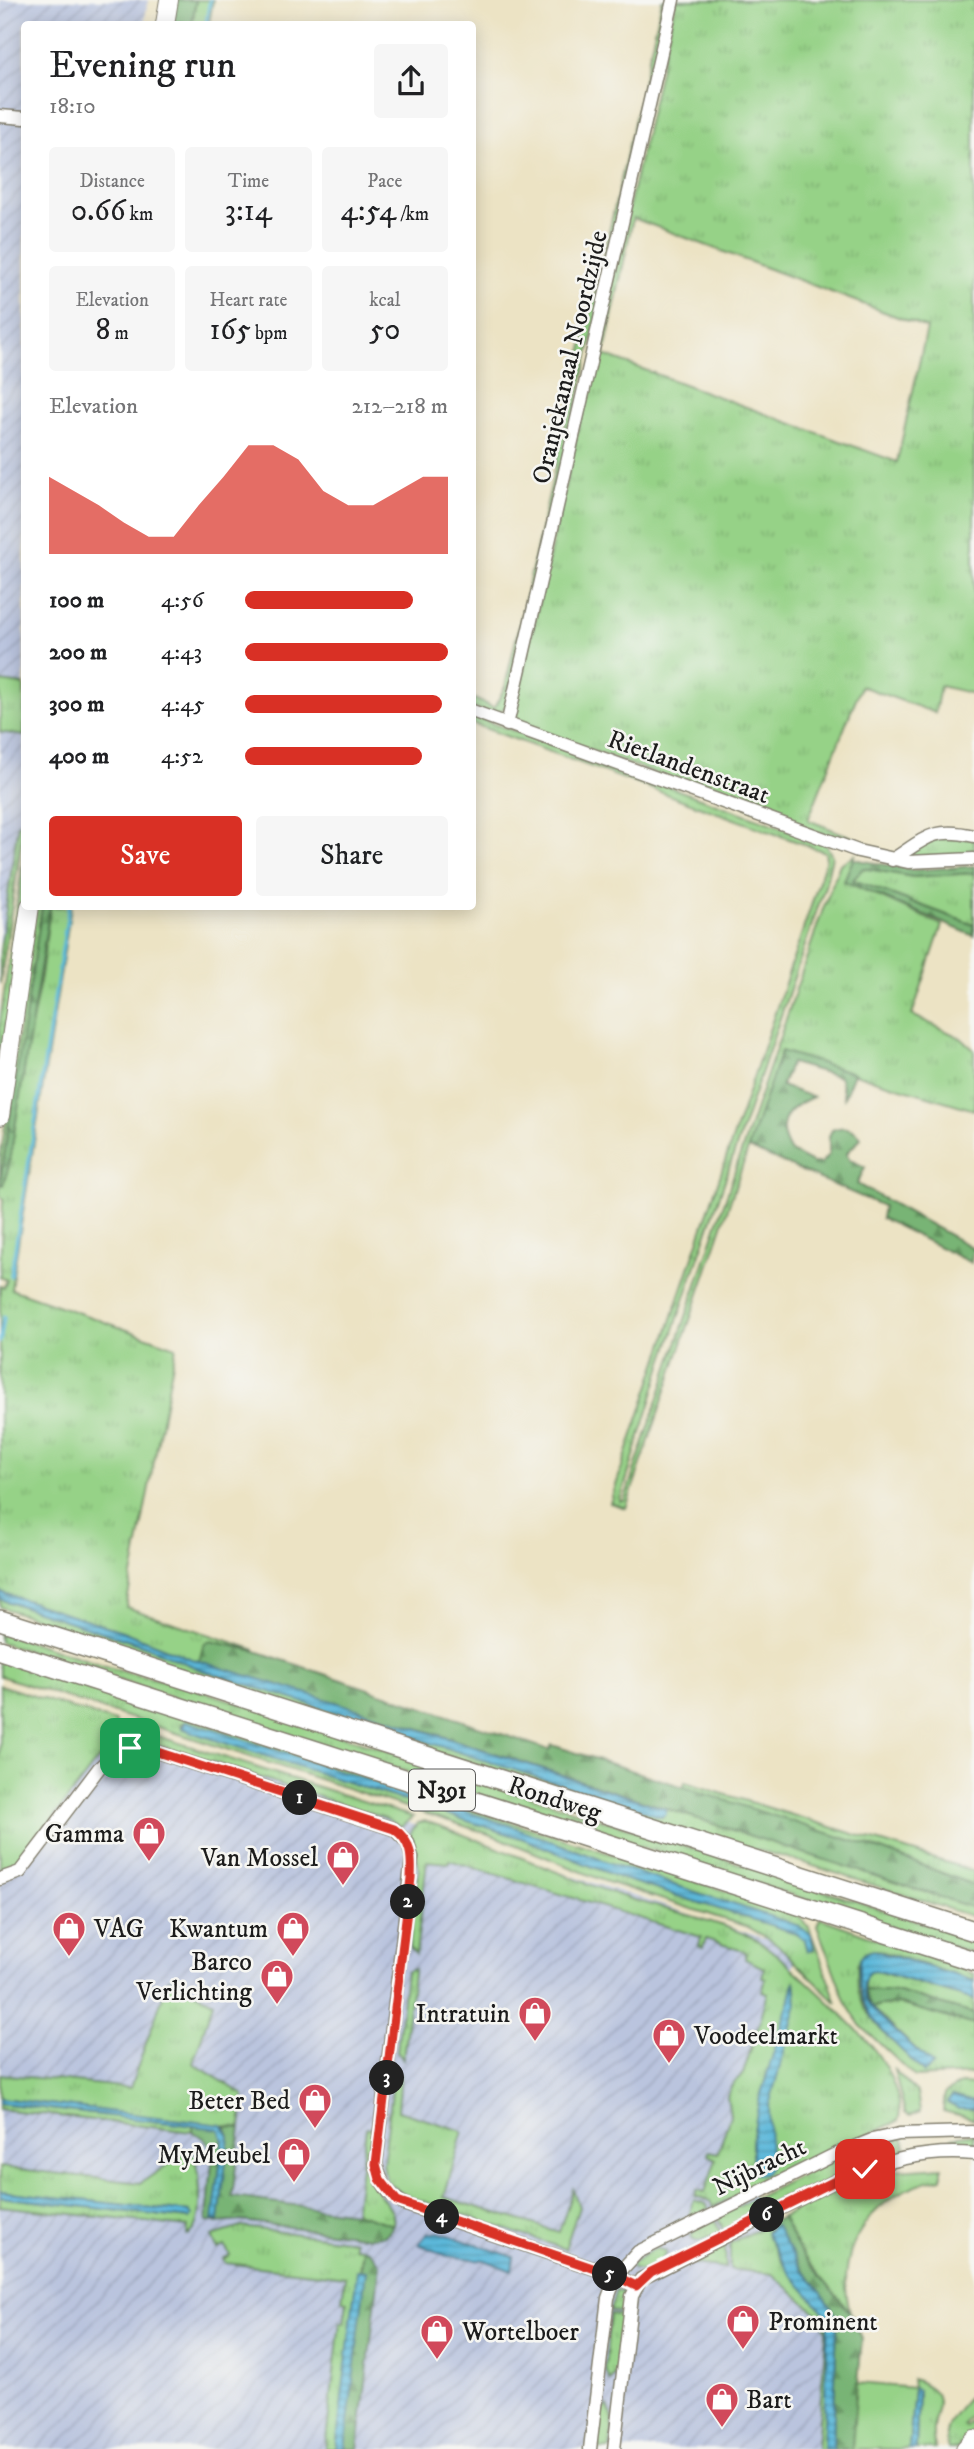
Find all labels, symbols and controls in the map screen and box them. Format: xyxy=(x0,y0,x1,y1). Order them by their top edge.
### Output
text: Evening run xyxy=(49,42,236,90)
button: share xyxy=(374,44,448,118)
text: 18:10 xyxy=(49,92,96,121)
text: Distance xyxy=(79,170,145,193)
text: Time xyxy=(228,170,269,193)
text: Pace xyxy=(367,170,402,193)
text: 0.66 xyxy=(71,193,126,230)
text: 3:14 xyxy=(225,193,272,230)
text: 4:54 xyxy=(341,193,396,230)
text: km xyxy=(126,203,153,226)
text: /km xyxy=(396,203,429,226)
street label: Oranjekanaal Noordzijde xyxy=(525,227,616,487)
text: Elevation xyxy=(75,289,149,312)
text: Heart rate xyxy=(210,289,287,312)
text: kcal xyxy=(369,289,400,312)
text: 8 xyxy=(95,312,110,349)
text: 165 xyxy=(209,312,251,349)
text: 50 xyxy=(369,312,400,349)
text: m xyxy=(110,322,129,345)
text: bpm xyxy=(251,322,288,345)
text: Elevation xyxy=(49,392,138,421)
text: 212–218 m xyxy=(351,392,448,421)
text: 100 m xyxy=(49,586,104,615)
text: 4:56 xyxy=(161,586,204,615)
text: 200 m xyxy=(49,638,107,667)
text: 4:43 xyxy=(161,638,202,667)
text: 300 m xyxy=(49,690,105,719)
text: 4:45 xyxy=(161,690,205,719)
street label: Rietlandenstraat xyxy=(603,723,774,812)
text: 400 m xyxy=(49,742,109,771)
text: 4:52 xyxy=(161,742,203,771)
button: Save xyxy=(49,816,242,896)
button: Share xyxy=(256,816,448,896)
pin xyxy=(100,1718,160,1778)
icon: arrive xyxy=(111,1729,149,1767)
street label: Rondweg xyxy=(504,1769,606,1830)
road number: N391 xyxy=(409,1770,475,1811)
pin: 1 xyxy=(282,1780,318,1815)
text: 1 xyxy=(296,1786,303,1809)
shop icon: Gamma xyxy=(130,1814,168,1863)
place label: Gamma xyxy=(45,1818,124,1851)
shop icon: Van Mossel xyxy=(324,1838,362,1887)
place label: Van Mossel xyxy=(200,1842,318,1875)
pin: 2 xyxy=(390,1884,426,1920)
text: 2 xyxy=(403,1890,412,1913)
shop icon: VAG xyxy=(50,1909,88,1958)
shop icon: Kwantum xyxy=(274,1909,312,1958)
place label: VAG xyxy=(93,1913,144,1946)
place label: Kwantum xyxy=(169,1913,268,1946)
place label: Barco Verlichting xyxy=(135,1946,252,2009)
shop icon: Barco Verlichting xyxy=(258,1957,296,2006)
shop icon: Intratuin xyxy=(516,1994,554,2043)
place label: Intratuin xyxy=(416,1998,510,2031)
shop icon: Voodeelmarkt xyxy=(650,2016,688,2065)
place label: Voodeelmarkt xyxy=(693,2020,838,2053)
pin: 3 xyxy=(370,2060,404,2096)
text: 3 xyxy=(383,2066,390,2089)
shop icon: Beter Bed xyxy=(296,2081,334,2130)
place label: Beter Bed xyxy=(188,2085,290,2118)
street label: Nijbracht xyxy=(708,2131,812,2204)
shop icon: MyMeubel xyxy=(275,2135,313,2184)
place label: MyMeubel xyxy=(158,2139,270,2172)
pin xyxy=(835,2139,895,2199)
icon: check xyxy=(846,2150,884,2188)
pin: 6 xyxy=(750,2198,784,2232)
pin: 4 xyxy=(424,2200,460,2234)
text: 6 xyxy=(762,2203,771,2226)
text: 4 xyxy=(436,2205,447,2228)
pin: 5 xyxy=(592,2256,628,2292)
text: 5 xyxy=(605,2262,614,2285)
shop icon: Prominent xyxy=(724,2302,762,2351)
place label: Prominent xyxy=(768,2306,878,2339)
shop icon: Wortelboer xyxy=(418,2312,456,2361)
place label: Wortelboer xyxy=(461,2316,579,2349)
shop icon: Bart xyxy=(703,2380,741,2429)
place label: Bart xyxy=(746,2384,792,2417)

